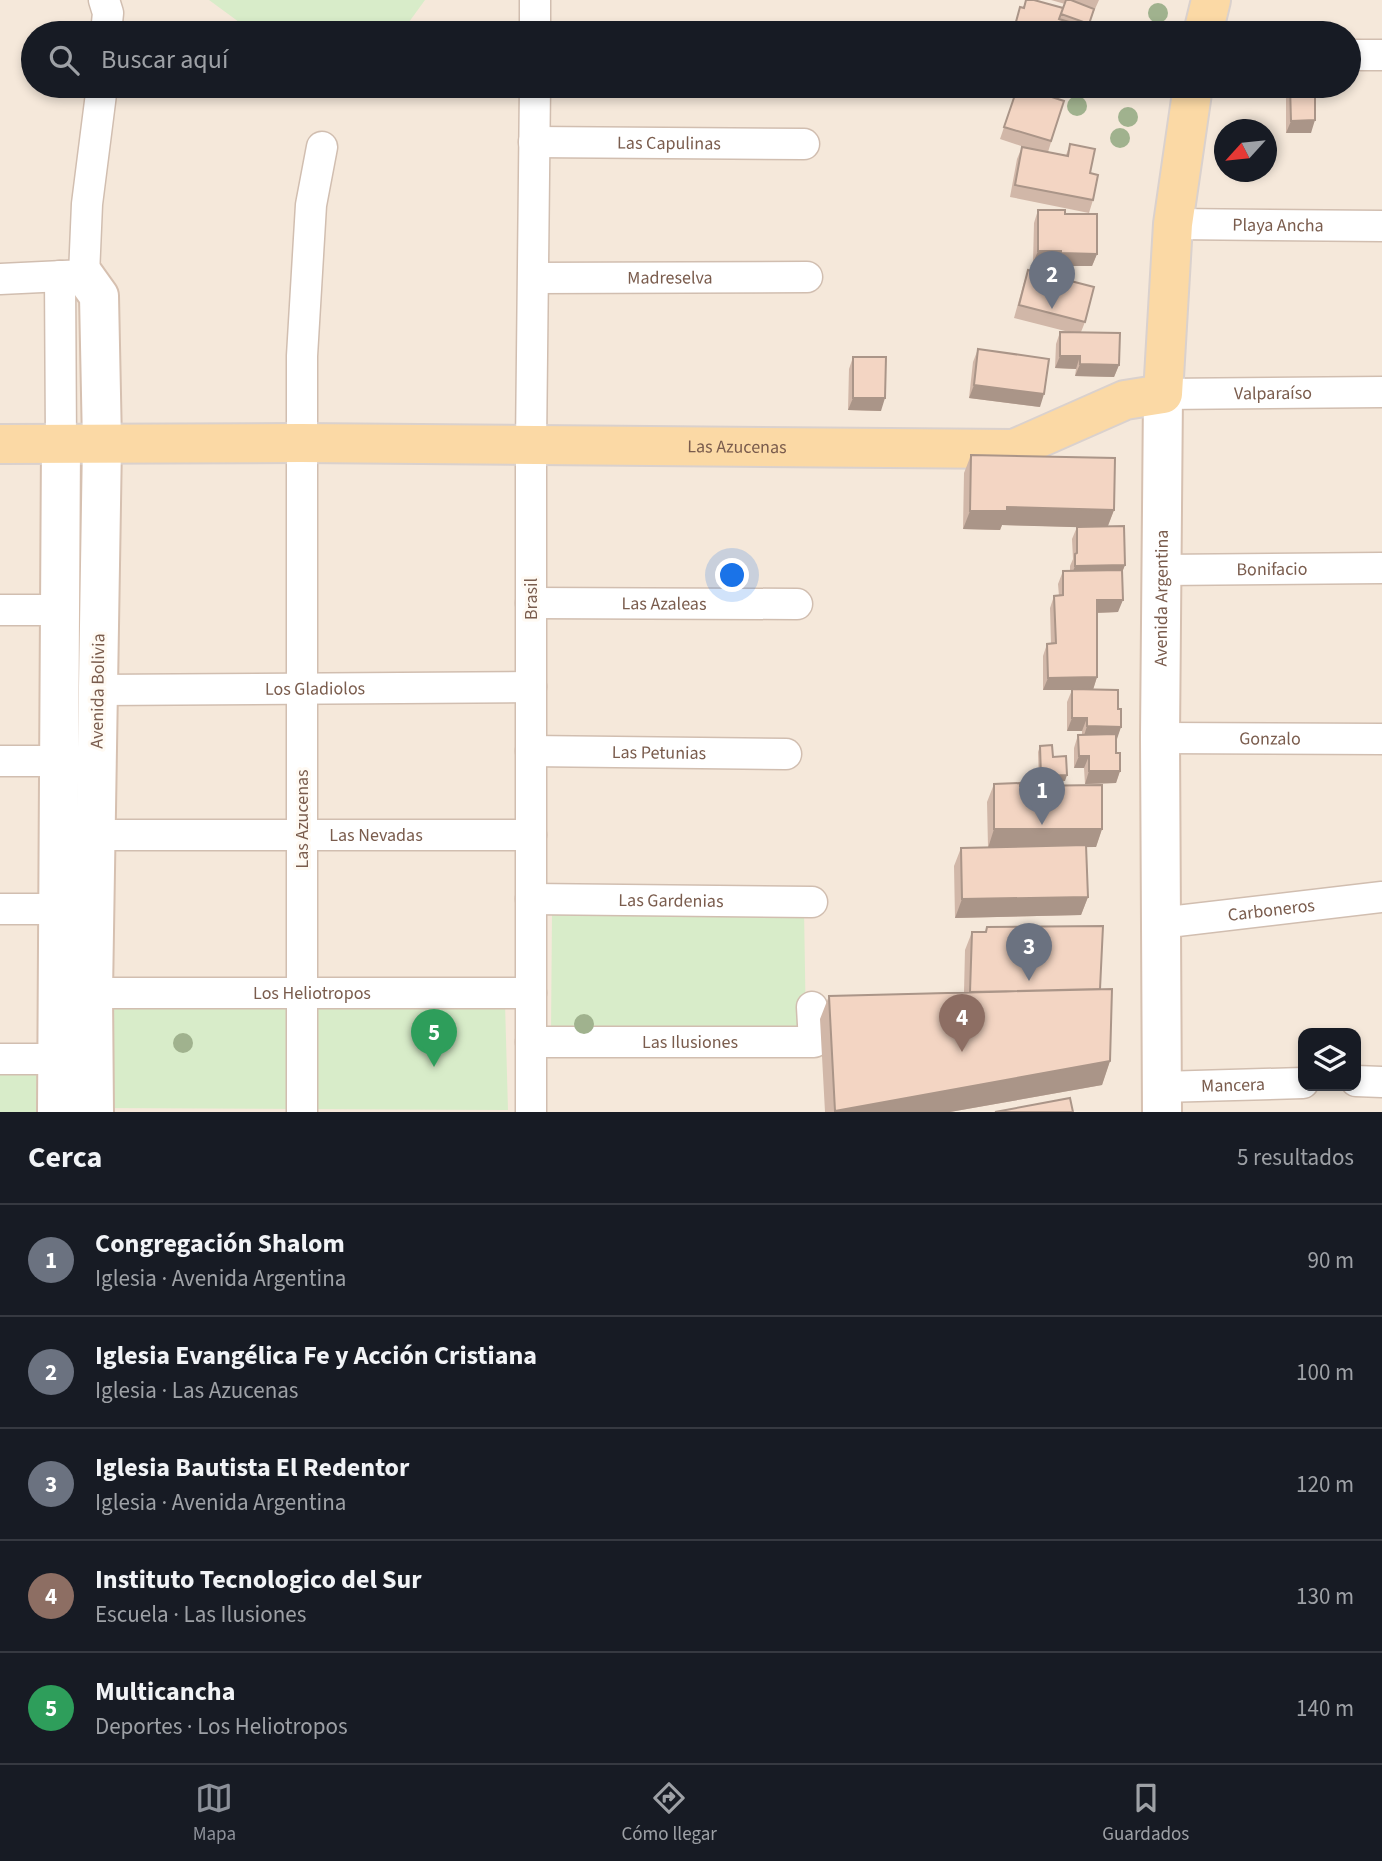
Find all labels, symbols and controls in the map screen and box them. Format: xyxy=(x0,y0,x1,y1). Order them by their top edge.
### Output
search box xyxy=(21,21,1361,98)
icon: search xyxy=(45,41,83,79)
text: Buscar aquí xyxy=(101,41,228,78)
north arrow xyxy=(1214,119,1277,182)
street label: Las Capulinas xyxy=(617,130,721,156)
street label: Playa Ancha xyxy=(1232,212,1324,238)
pin: 2 xyxy=(1029,251,1075,309)
street label: Madreselva xyxy=(627,265,713,290)
street label: Valparaíso xyxy=(1234,380,1312,406)
street label: Las Azucenas xyxy=(687,434,787,460)
street label: Avenida Argentina xyxy=(1148,529,1174,667)
street label: Bonifacio xyxy=(1236,556,1308,582)
your location xyxy=(715,558,749,592)
street label: Brasil xyxy=(519,578,544,620)
street label: Las Azaleas xyxy=(621,591,707,616)
street label: Avenida Bolivia xyxy=(84,633,112,749)
street label: Los Gladiolos xyxy=(265,676,365,701)
street label: Gonzalo xyxy=(1239,726,1301,751)
street label: Las Petunias xyxy=(612,739,706,766)
pin: 1 xyxy=(1019,767,1065,825)
street label: Las Azucenas xyxy=(290,769,315,869)
street label: Las Nevadas xyxy=(329,823,423,848)
street label: Las Gardenias xyxy=(618,887,724,914)
street label: Carboneros xyxy=(1226,892,1316,927)
pin: 3 xyxy=(1006,923,1052,981)
street label: Los Heliotropos xyxy=(253,981,371,1006)
pin: 4 xyxy=(939,994,985,1052)
pin: 5 xyxy=(411,1009,457,1067)
map controls xyxy=(1298,1028,1361,1091)
button: layers xyxy=(1298,1028,1361,1091)
street label: Las Ilusiones xyxy=(642,1030,738,1055)
street label: Mancera xyxy=(1201,1072,1265,1098)
text: Cerca xyxy=(28,1136,102,1179)
text: 5 resultados xyxy=(1237,1141,1354,1174)
text: Congregación Shalom xyxy=(95,1225,345,1262)
text: 1 xyxy=(45,1244,57,1277)
text: 90 m xyxy=(1307,1244,1354,1277)
text: Iglesia · Avenida Argentina xyxy=(95,1262,346,1295)
text: Iglesia Evangélica Fe y Acción Cristiana xyxy=(95,1337,537,1374)
text: 2 xyxy=(45,1356,57,1389)
text: 100 m xyxy=(1296,1356,1354,1389)
text: Iglesia · Las Azucenas xyxy=(95,1374,299,1407)
text: Iglesia Bautista El Redentor xyxy=(95,1449,409,1486)
text: 3 xyxy=(45,1468,57,1501)
text: 120 m xyxy=(1296,1468,1354,1501)
text: Iglesia · Avenida Argentina xyxy=(95,1486,346,1519)
text: Instituto Tecnologico del Sur xyxy=(95,1561,422,1598)
text: 4 xyxy=(45,1580,57,1613)
text: 130 m xyxy=(1296,1580,1354,1613)
text: Escuela · Las Ilusiones xyxy=(95,1598,306,1631)
text: Multicancha xyxy=(95,1673,235,1710)
text: 5 xyxy=(45,1692,57,1725)
text: 140 m xyxy=(1296,1692,1354,1725)
text: Deportes · Los Heliotropos xyxy=(95,1710,348,1743)
tab: Mapa xyxy=(193,1779,236,1848)
tab: Cómo llegar xyxy=(621,1779,717,1848)
tab: Guardados xyxy=(1102,1779,1189,1848)

